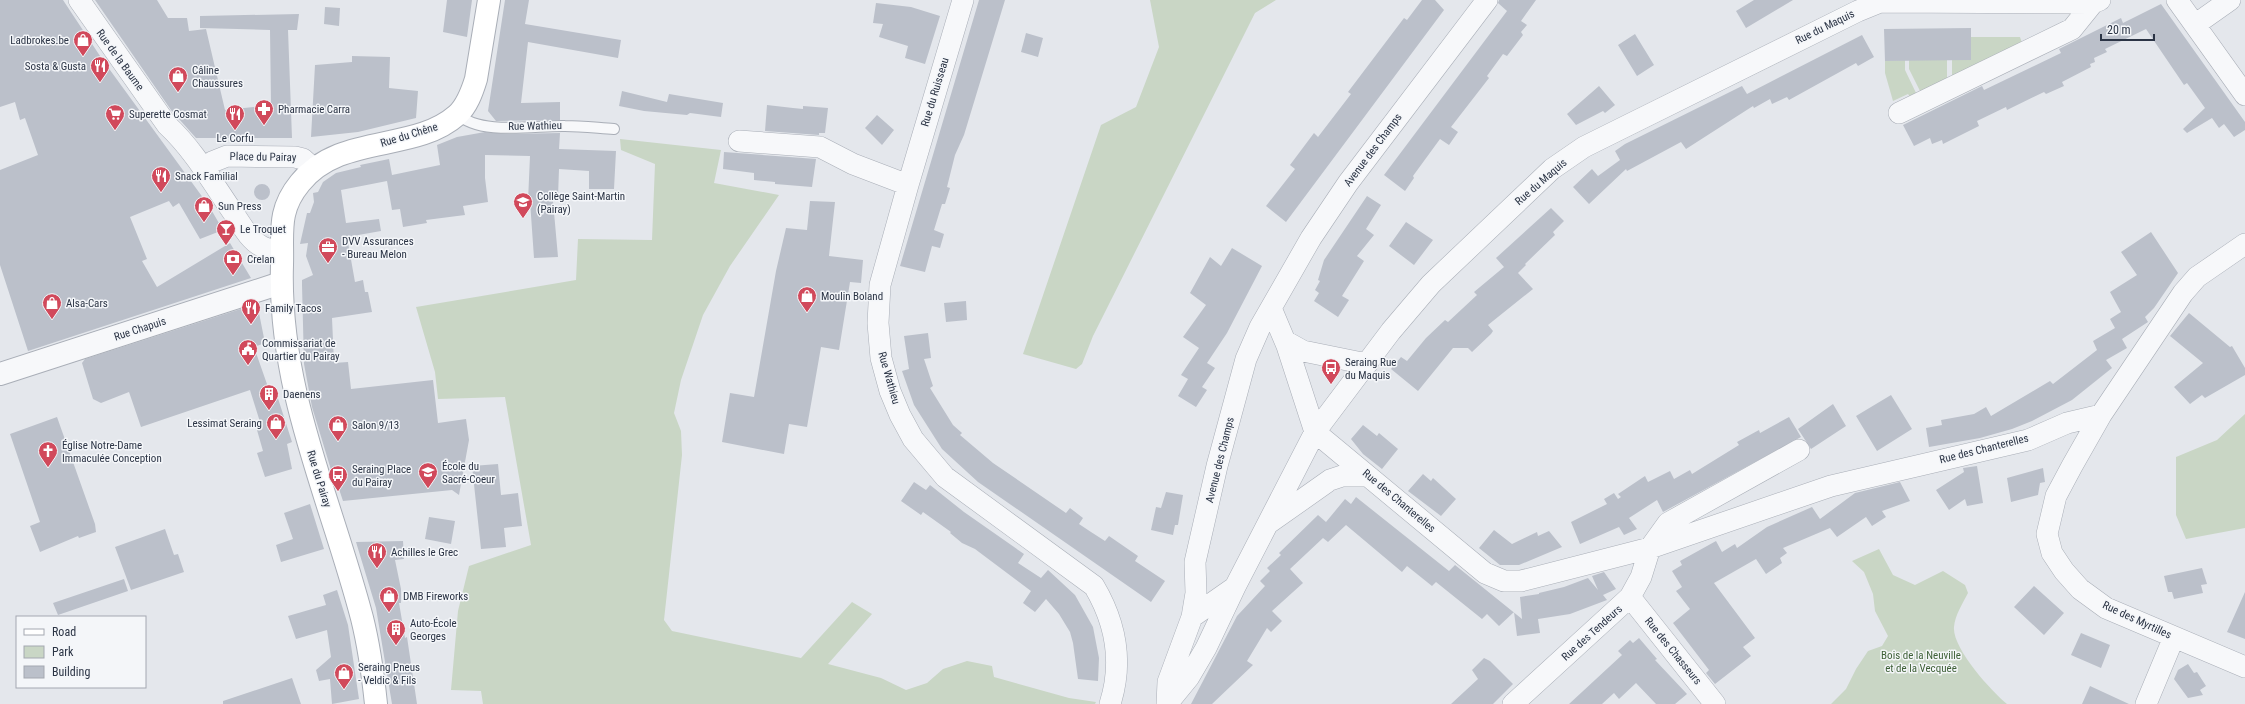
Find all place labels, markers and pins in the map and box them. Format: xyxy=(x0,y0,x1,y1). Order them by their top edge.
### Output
shop icon: Ladbrokes.be xyxy=(72,29,94,57)
place label: Ladbrokes.be xyxy=(10,34,69,47)
restaurant icon: Sosta & Gusta xyxy=(89,55,111,83)
place label: Sosta & Gusta xyxy=(25,60,86,73)
place label: Câline Chaussures xyxy=(192,64,243,90)
shop icon: Câline Chaussures xyxy=(167,65,189,93)
pharmacy icon: Pharmacie Carra xyxy=(253,98,275,126)
supermarket icon: Superette Cosmat xyxy=(104,103,126,131)
restaurant icon: Le Corfu xyxy=(224,103,246,131)
place label: Pharmacie Carra xyxy=(278,103,350,116)
place label: Superette Cosmat xyxy=(129,108,207,121)
place label: Le Corfu xyxy=(217,132,253,145)
restaurant icon: Snack Familial xyxy=(150,165,172,193)
place label: Snack Familial xyxy=(175,170,238,183)
place label: Collège Saint-Martin (Pairay) xyxy=(537,190,625,216)
school or university icon: Collège Saint-Martin (Pairay) xyxy=(512,191,534,219)
shop icon: Sun Press xyxy=(193,195,215,223)
place label: Sun Press xyxy=(218,200,261,213)
bar icon: Le Troquet xyxy=(215,218,237,246)
place label: Le Troquet xyxy=(240,223,286,236)
place label: DVV Assurances - Bureau Melon xyxy=(342,235,414,261)
office icon: DVV Assurances - Bureau Melon xyxy=(317,236,339,264)
bank icon: Crelan xyxy=(222,248,244,276)
place label: Crelan xyxy=(247,253,275,266)
shop icon: Moulin Boland xyxy=(796,285,818,313)
place label: Moulin Boland xyxy=(821,290,883,303)
shop icon: Alsa-Cars xyxy=(41,292,63,320)
place label: Alsa-Cars xyxy=(66,297,108,310)
restaurant icon: Family Tacos xyxy=(240,297,262,325)
place label: Family Tacos xyxy=(265,302,322,315)
place label: Commissariat de Quartier du Pairay xyxy=(262,337,340,363)
public building icon: Commissariat de Quartier du Pairay xyxy=(237,338,259,366)
place label: Seraing Rue du Maquis xyxy=(1345,356,1396,382)
bus stop icon: Seraing Rue du Maquis xyxy=(1320,357,1342,385)
building icon: Daenens xyxy=(258,383,280,411)
place label: Daenens xyxy=(283,388,321,401)
shop icon: Lessimat Seraing xyxy=(265,412,287,440)
shop icon: Salon 9/13 xyxy=(327,414,349,442)
place label: Lessimat Seraing xyxy=(187,417,262,430)
place label: Salon 9/13 xyxy=(352,419,399,432)
place label: Église Notre-Dame Immaculée Conception xyxy=(62,439,162,465)
church icon: Église Notre-Dame Immaculée Conception xyxy=(37,440,59,468)
place label: École du Sacré-Coeur xyxy=(442,460,495,486)
school or university icon: École du Sacré-Coeur xyxy=(417,461,439,489)
place label: Seraing Place du Pairay xyxy=(352,463,411,489)
bus stop icon: Seraing Place du Pairay xyxy=(327,464,349,492)
restaurant icon: Achilles le Grec xyxy=(366,541,388,569)
place label: Achilles le Grec xyxy=(391,546,458,559)
shop icon: DMB Fireworks xyxy=(378,585,400,613)
place label: DMB Fireworks xyxy=(403,590,468,603)
place label: Auto-École Georges xyxy=(410,617,457,643)
building icon: Auto-École Georges xyxy=(385,618,407,646)
place label: Seraing Pneus - Veldic & Fils xyxy=(358,661,420,687)
shop icon: Seraing Pneus - Veldic & Fils xyxy=(333,662,355,690)

